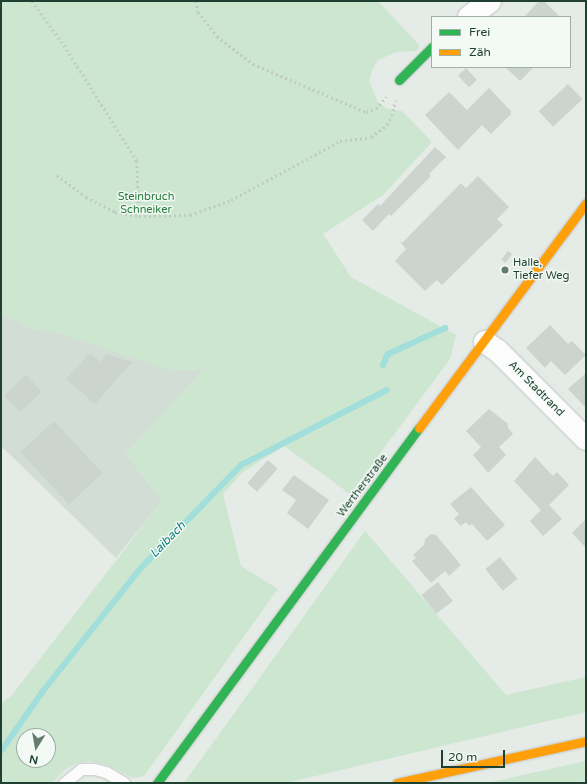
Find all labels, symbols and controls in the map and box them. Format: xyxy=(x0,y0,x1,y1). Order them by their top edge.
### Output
legend xyxy=(431,16,571,68)
text: Frei xyxy=(469,25,490,39)
text: Zäh xyxy=(469,45,491,59)
park label: Steinbruch Schneiker xyxy=(118,191,174,217)
place label: Halle, Tiefer Weg xyxy=(513,257,570,283)
marker: Halle, Tiefer Weg xyxy=(500,265,510,275)
street label: Am Stadtrand xyxy=(505,358,567,420)
street label: Wertherstraße xyxy=(335,452,391,520)
water label: Laibach xyxy=(147,519,189,561)
north arrow xyxy=(16,728,56,768)
scale bar xyxy=(443,742,507,768)
text: 20 m xyxy=(448,750,477,764)
text: N xyxy=(28,752,39,767)

